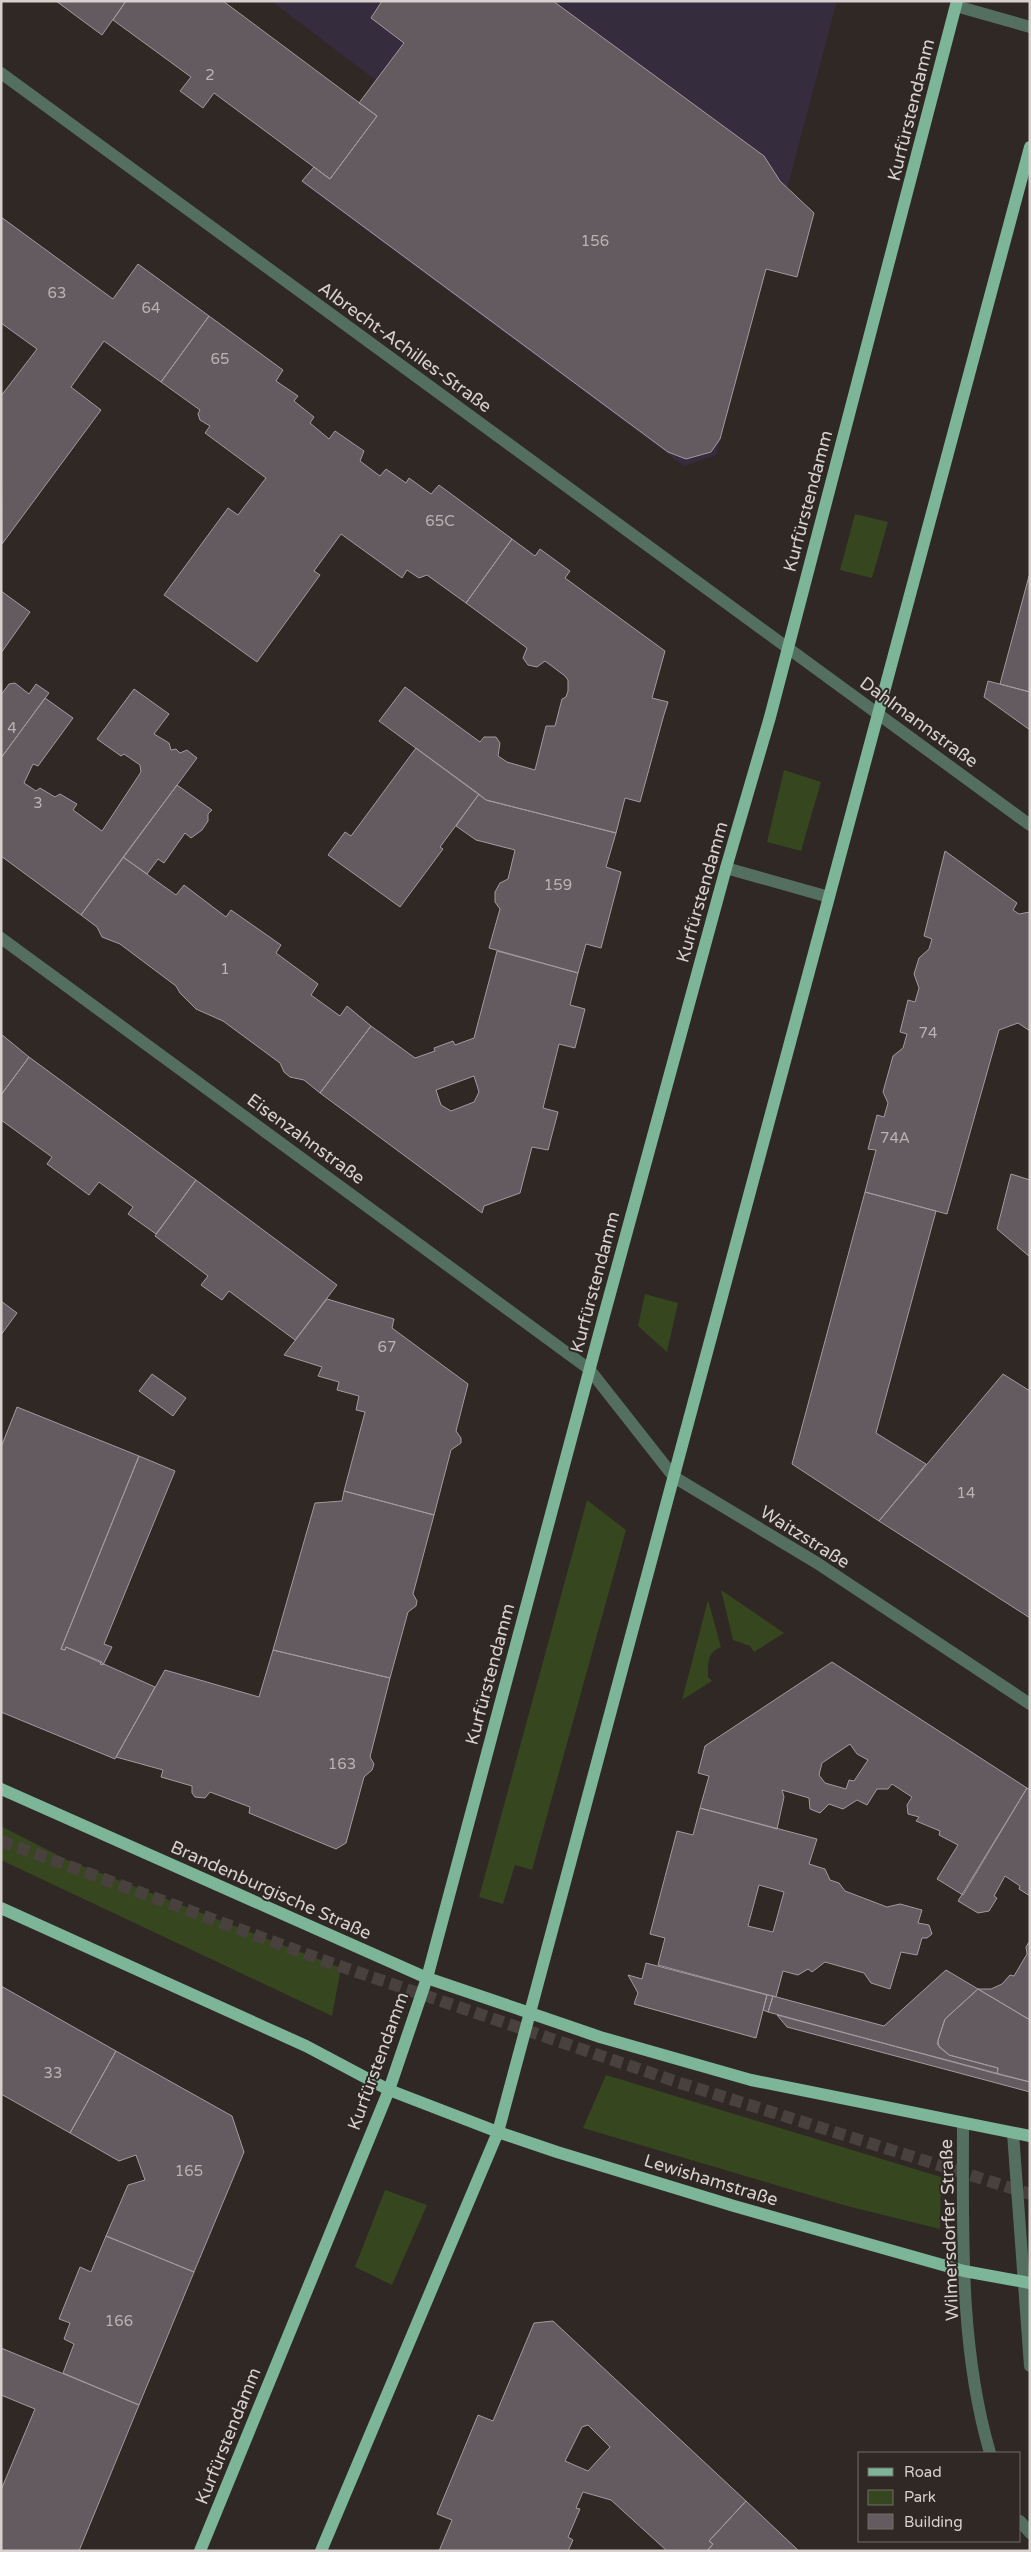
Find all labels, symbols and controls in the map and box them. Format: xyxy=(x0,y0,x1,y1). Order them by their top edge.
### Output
street label: Kurfürstendamm xyxy=(883,37,939,183)
house number: 2 xyxy=(205,66,215,84)
house number: 156 xyxy=(581,232,609,250)
street label: Albrecht-Achilles-Straße xyxy=(314,277,496,417)
house number: 63 xyxy=(48,284,66,302)
house number: 64 xyxy=(142,299,160,317)
house number: 65 xyxy=(211,350,229,368)
street label: Kurfürstendamm xyxy=(779,428,837,574)
house number: 65C xyxy=(425,512,455,530)
street label: Dahlmannstraße xyxy=(855,672,983,772)
house number: 4 xyxy=(7,719,17,737)
house number: 3 xyxy=(33,794,43,812)
street label: Kurfürstendamm xyxy=(671,819,733,965)
house number: 159 xyxy=(544,876,572,894)
house number: 1 xyxy=(220,960,230,978)
house number: 74 xyxy=(919,1024,937,1042)
street label: Eisenzahnstraße xyxy=(243,1089,369,1189)
house number: 74A xyxy=(880,1129,910,1147)
street label: Kurfürstendamm xyxy=(566,1209,624,1355)
house number: 67 xyxy=(378,1338,396,1356)
house number: 14 xyxy=(957,1484,975,1502)
street label: Waitzstraße xyxy=(756,1501,854,1573)
street label: Kurfürstendamm xyxy=(461,1601,519,1747)
house number: 163 xyxy=(328,1755,356,1773)
street label: Brandenburgische Straße xyxy=(167,1836,375,1944)
street label: Kurfürstendamm xyxy=(343,1989,413,2133)
house number: 33 xyxy=(44,2064,62,2082)
street label: Wilmersdorfer Straße xyxy=(935,2139,963,2321)
street label: Lewishamstraße xyxy=(641,2149,781,2211)
house number: 165 xyxy=(175,2162,203,2180)
house number: 166 xyxy=(105,2312,133,2330)
street label: Kurfürstendamm xyxy=(191,2364,265,2508)
legend xyxy=(858,2452,1021,2542)
text: Road xyxy=(904,2463,942,2481)
text: Park xyxy=(904,2488,936,2506)
text: Building xyxy=(904,2513,963,2531)

